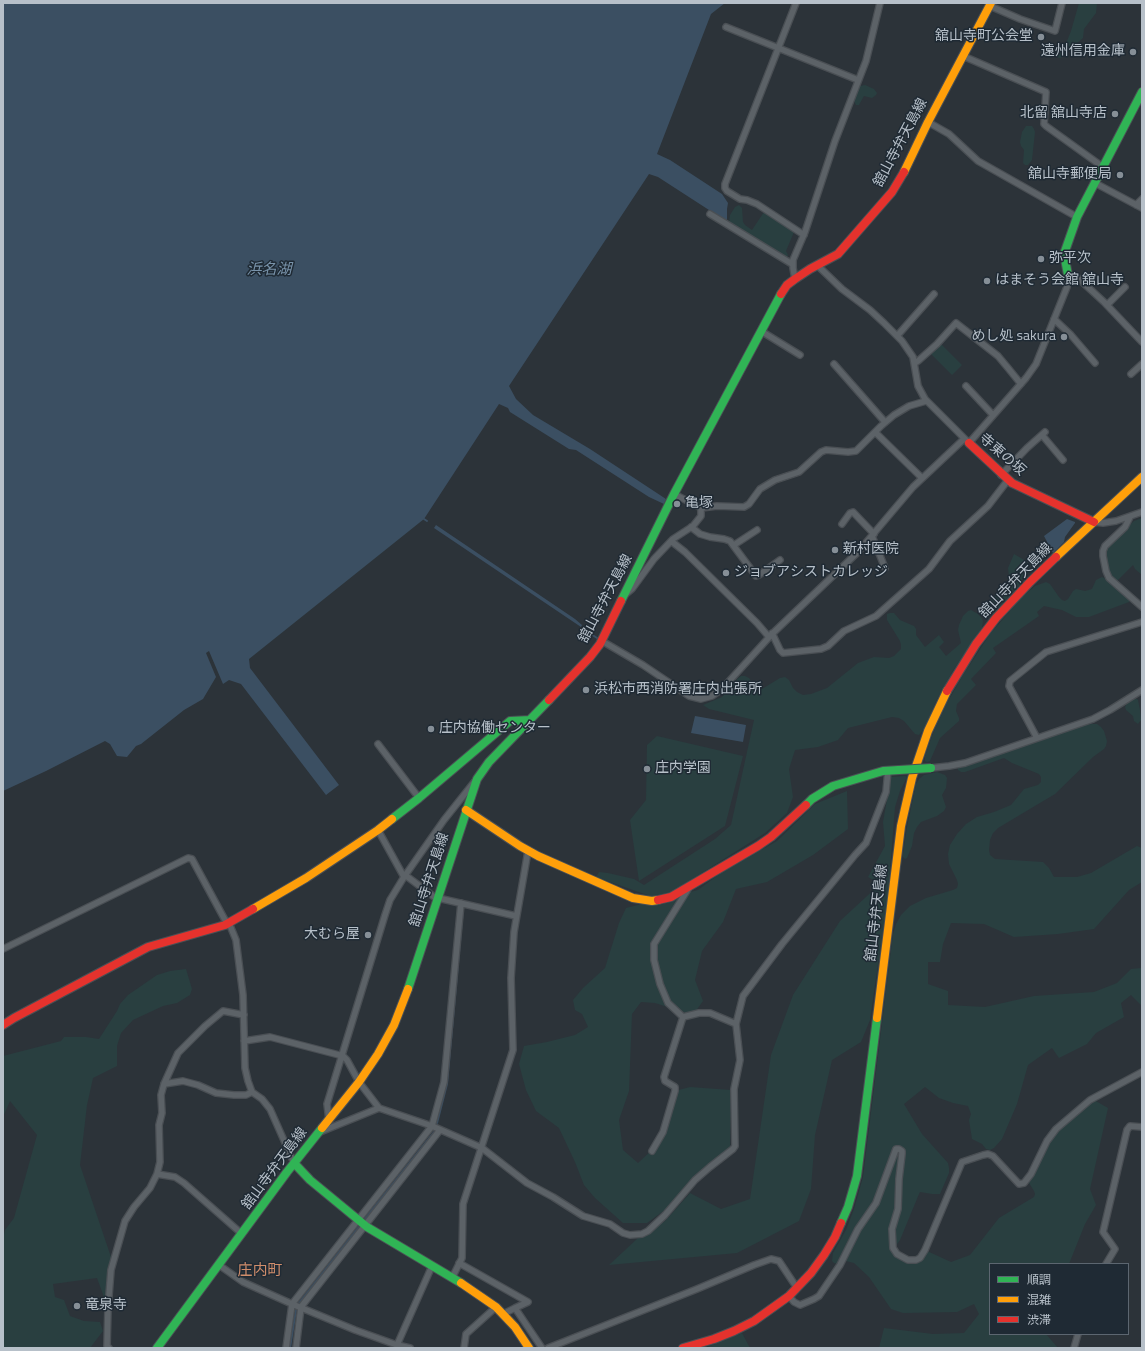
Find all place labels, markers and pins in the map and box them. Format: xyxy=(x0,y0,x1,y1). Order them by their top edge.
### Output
place label: 舘山寺町公会堂 xyxy=(935,29,1033,45)
marker: 舘山寺町公会堂 xyxy=(1036,32,1046,42)
place label: 遠州信用金庫 xyxy=(1041,44,1125,60)
marker: 遠州信用金庫 xyxy=(1128,47,1138,57)
place label: 北留 舘山寺店 xyxy=(1020,106,1107,122)
marker: 北留 舘山寺店 xyxy=(1110,109,1120,119)
place label: 舘山寺郵便局 xyxy=(1028,167,1112,183)
marker: 舘山寺郵便局 xyxy=(1115,170,1125,180)
place label: 弥平次 xyxy=(1049,251,1091,267)
marker: 弥平次 xyxy=(1036,254,1046,264)
place label: はまそう会館 舘山寺 xyxy=(995,273,1124,289)
marker: はまそう会館 舘山寺 xyxy=(982,276,992,286)
place label: めし処 sakura xyxy=(971,329,1056,345)
marker: めし処 sakura xyxy=(1059,332,1069,342)
place label: 亀塚 xyxy=(685,496,713,512)
marker: 亀塚 xyxy=(672,499,682,509)
place label: 新村医院 xyxy=(843,542,899,558)
marker: 新村医院 xyxy=(830,545,840,555)
place label: ジョブアシストカレッジ xyxy=(734,565,888,581)
marker: ジョブアシストカレッジ xyxy=(721,568,731,578)
place label: 浜松市西消防署庄内出張所 xyxy=(594,682,762,698)
marker: 浜松市西消防署庄内出張所 xyxy=(581,685,591,695)
place label: 庄内協働センター xyxy=(439,721,551,737)
marker: 庄内協働センター xyxy=(426,724,436,734)
place label: 庄内学園 xyxy=(655,761,711,777)
marker: 庄内学園 xyxy=(642,764,652,774)
place label: 大むら屋 xyxy=(304,927,360,943)
marker: 大むら屋 xyxy=(363,930,373,940)
place label: 竜泉寺 xyxy=(85,1298,127,1314)
marker: 竜泉寺 xyxy=(72,1301,82,1311)

